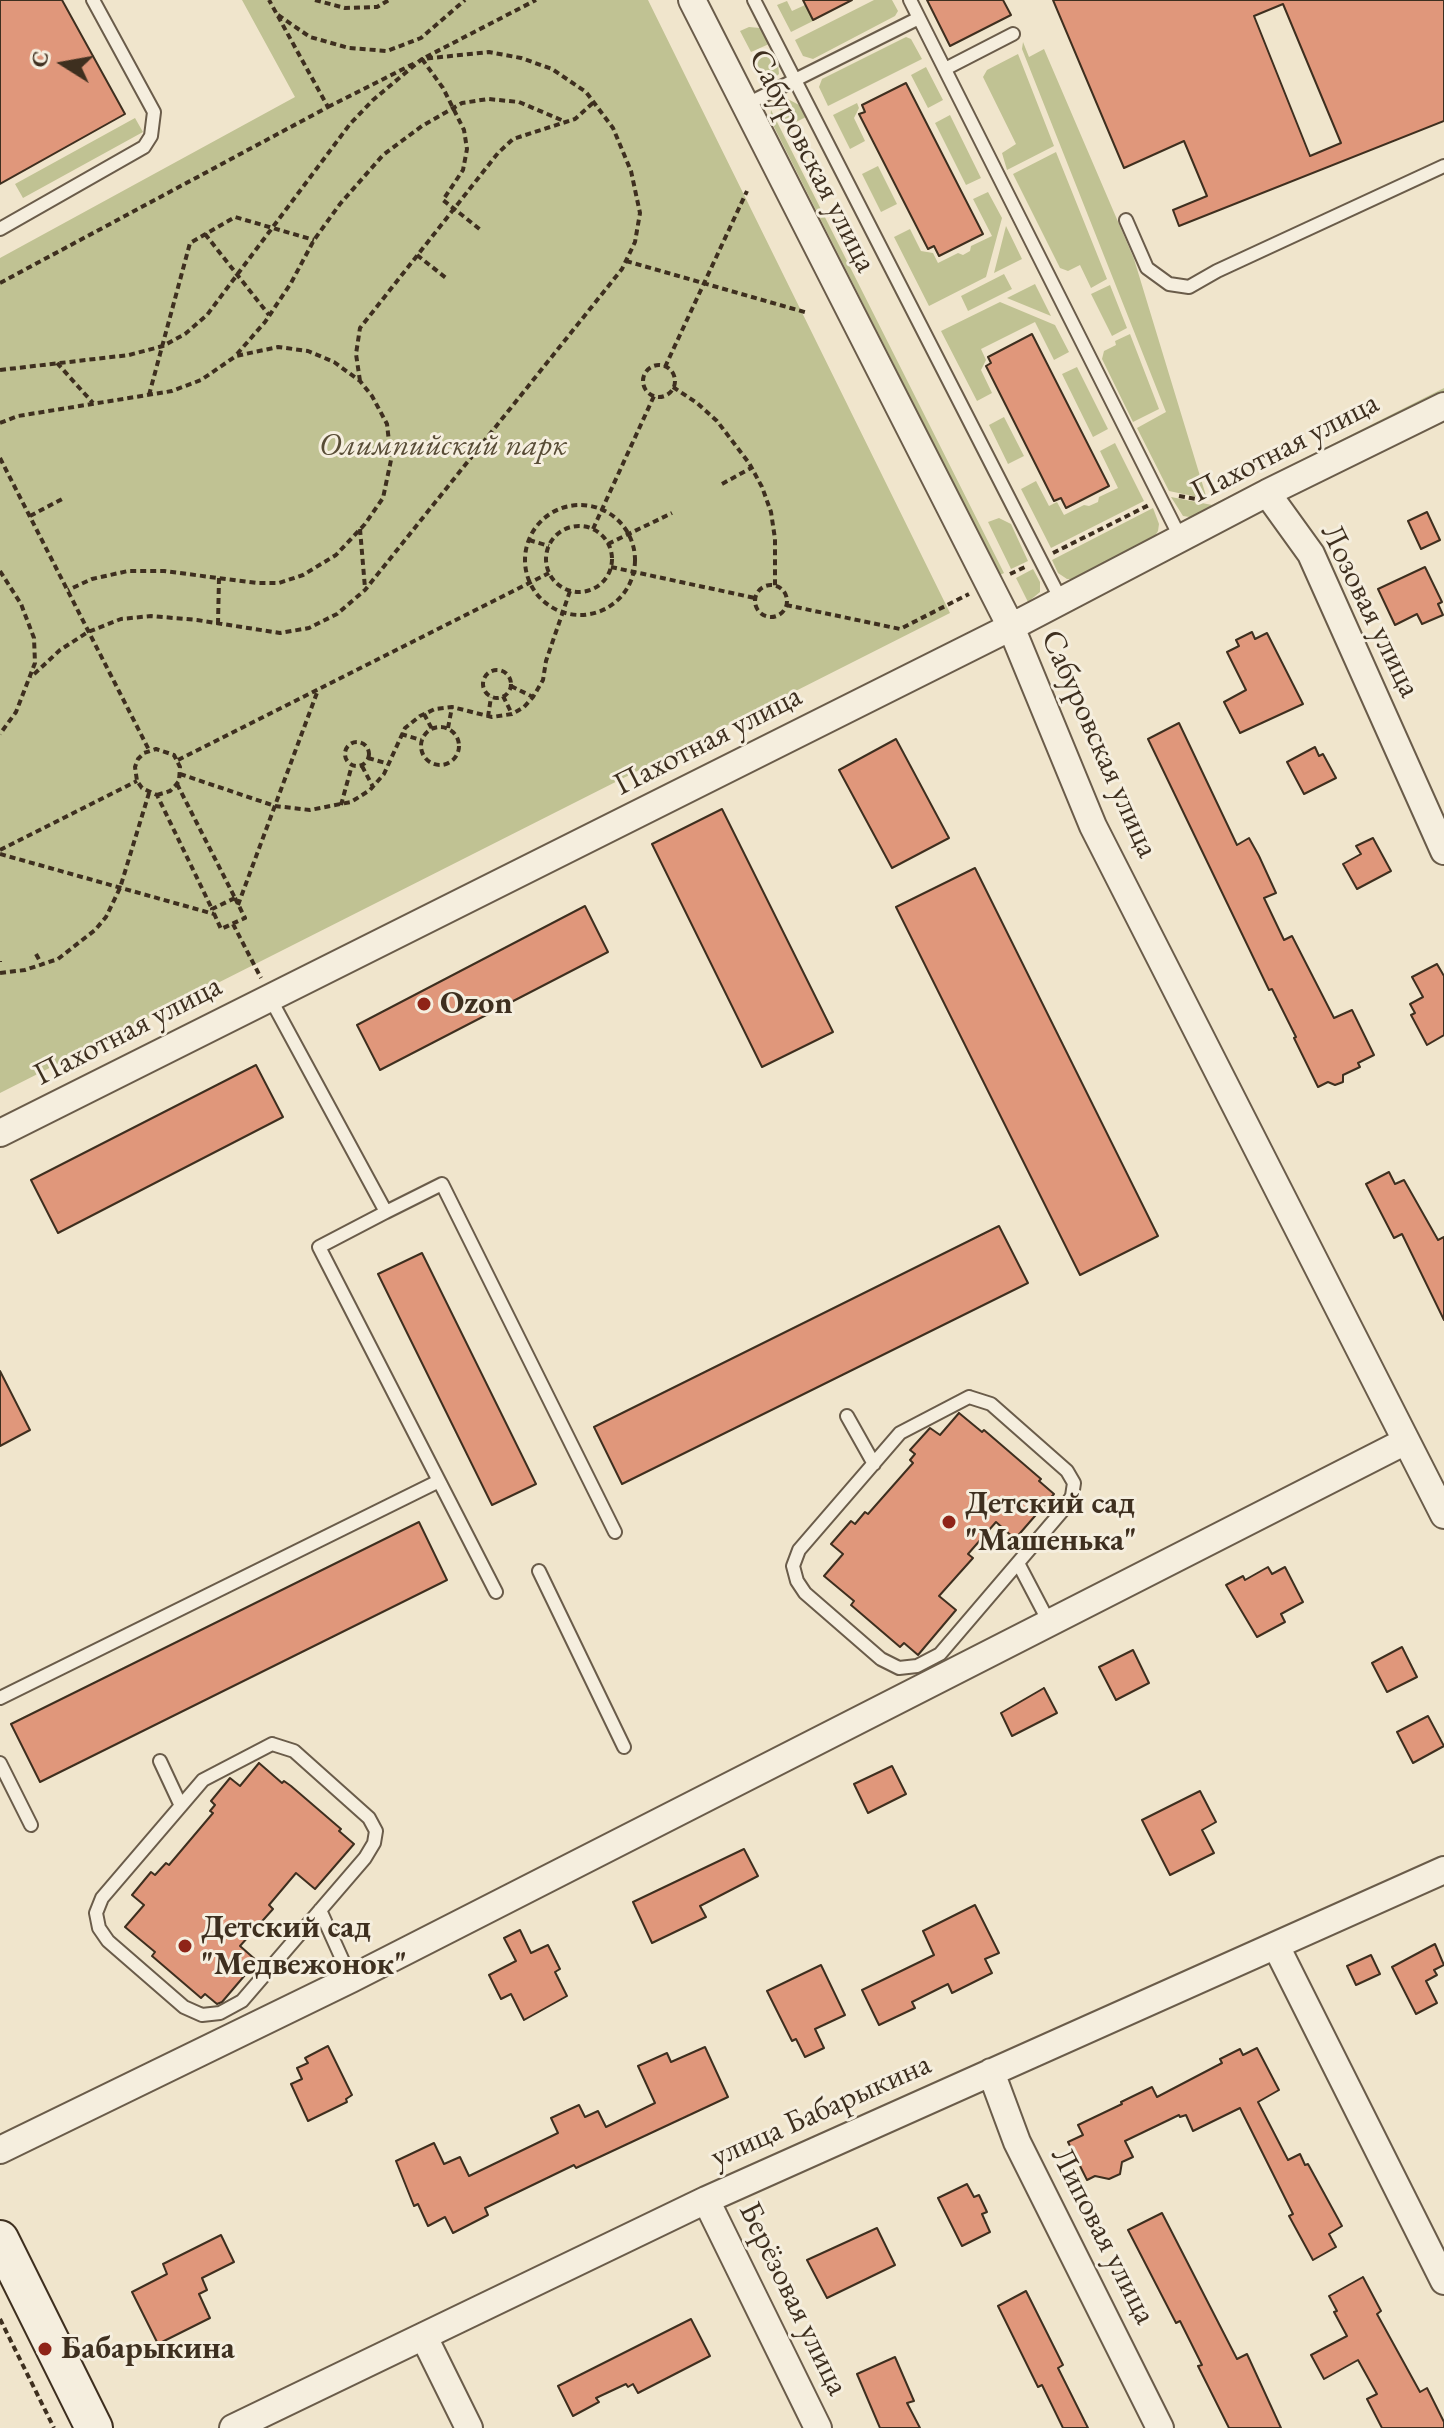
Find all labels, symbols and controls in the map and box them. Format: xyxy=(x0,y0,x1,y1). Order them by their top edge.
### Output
north arrow xyxy=(24,24,104,104)
street label: Сабуровская улица xyxy=(739,43,885,279)
text: С xyxy=(24,49,56,70)
street label: Пахотная улица xyxy=(1184,384,1386,512)
park label: Олимпийский парк xyxy=(319,427,567,465)
street label: Лозовая улица xyxy=(1312,518,1428,704)
street label: Сабуровская улица xyxy=(1032,624,1166,864)
street label: Пахотная улица xyxy=(607,677,809,805)
street label: Пахотная улица xyxy=(27,967,229,1095)
place label: Ozon xyxy=(440,985,513,1023)
marker: Ozon xyxy=(415,995,433,1013)
place label: Детский сад "Машенька" xyxy=(965,1485,1137,1560)
marker: Детский сад "Машенька" xyxy=(940,1513,958,1531)
place label: Детский сад "Медвежонок" xyxy=(201,1909,407,1984)
marker: Детский сад "Медвежонок" xyxy=(176,1937,194,1955)
street label: улица Бабарыкина xyxy=(705,2045,937,2177)
street label: Липовая улица xyxy=(1042,2141,1164,2331)
street label: Берёзовая улица xyxy=(730,2196,856,2402)
place label: Бабарыкина xyxy=(61,2330,235,2368)
marker: Бабарыкина xyxy=(36,2340,54,2358)

